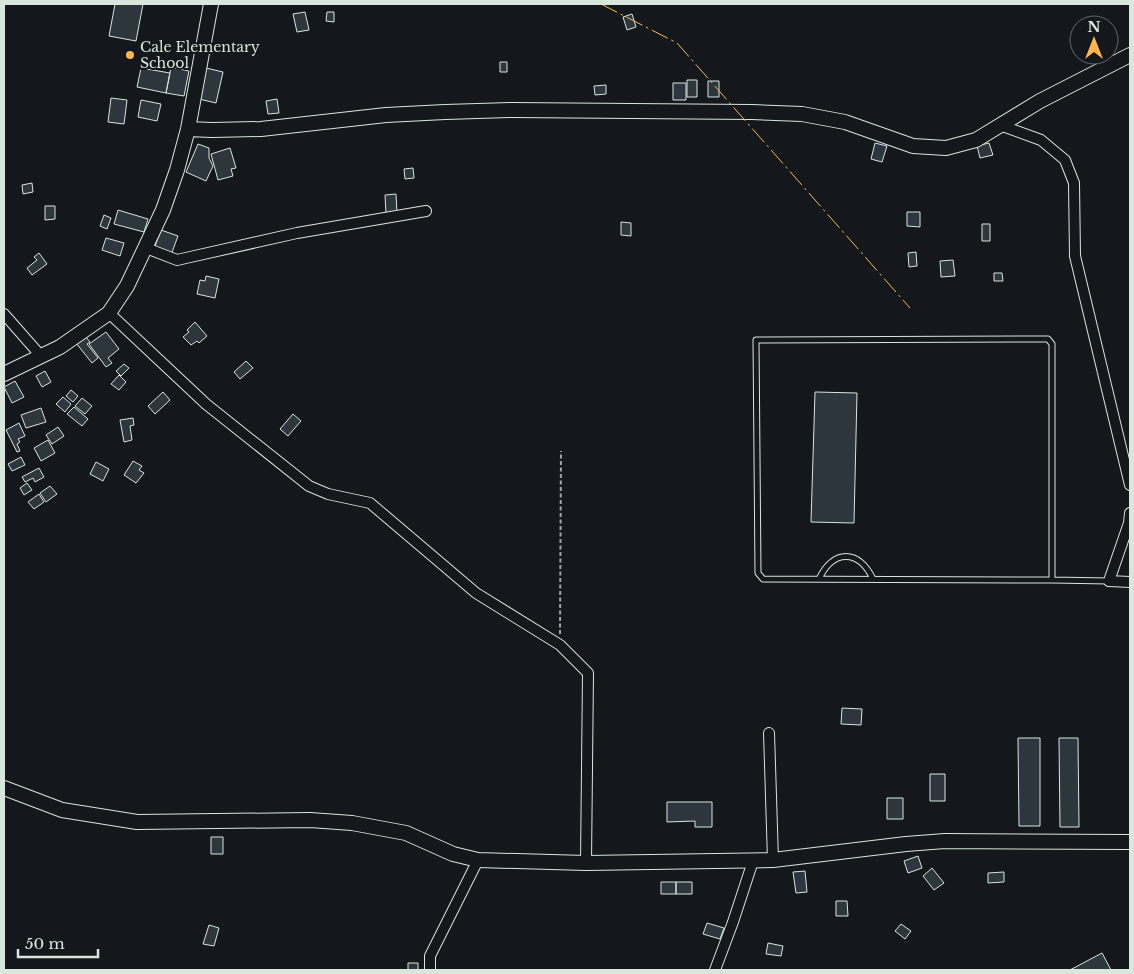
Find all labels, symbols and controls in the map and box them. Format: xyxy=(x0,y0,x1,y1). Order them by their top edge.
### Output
north arrow xyxy=(1069,15,1119,65)
text: N xyxy=(1087,18,1101,36)
place label: Cale Elementary School xyxy=(140,38,260,72)
marker: Cale Elementary School xyxy=(124,49,136,61)
scale bar xyxy=(18,926,98,958)
text: 50 m xyxy=(25,934,65,953)

